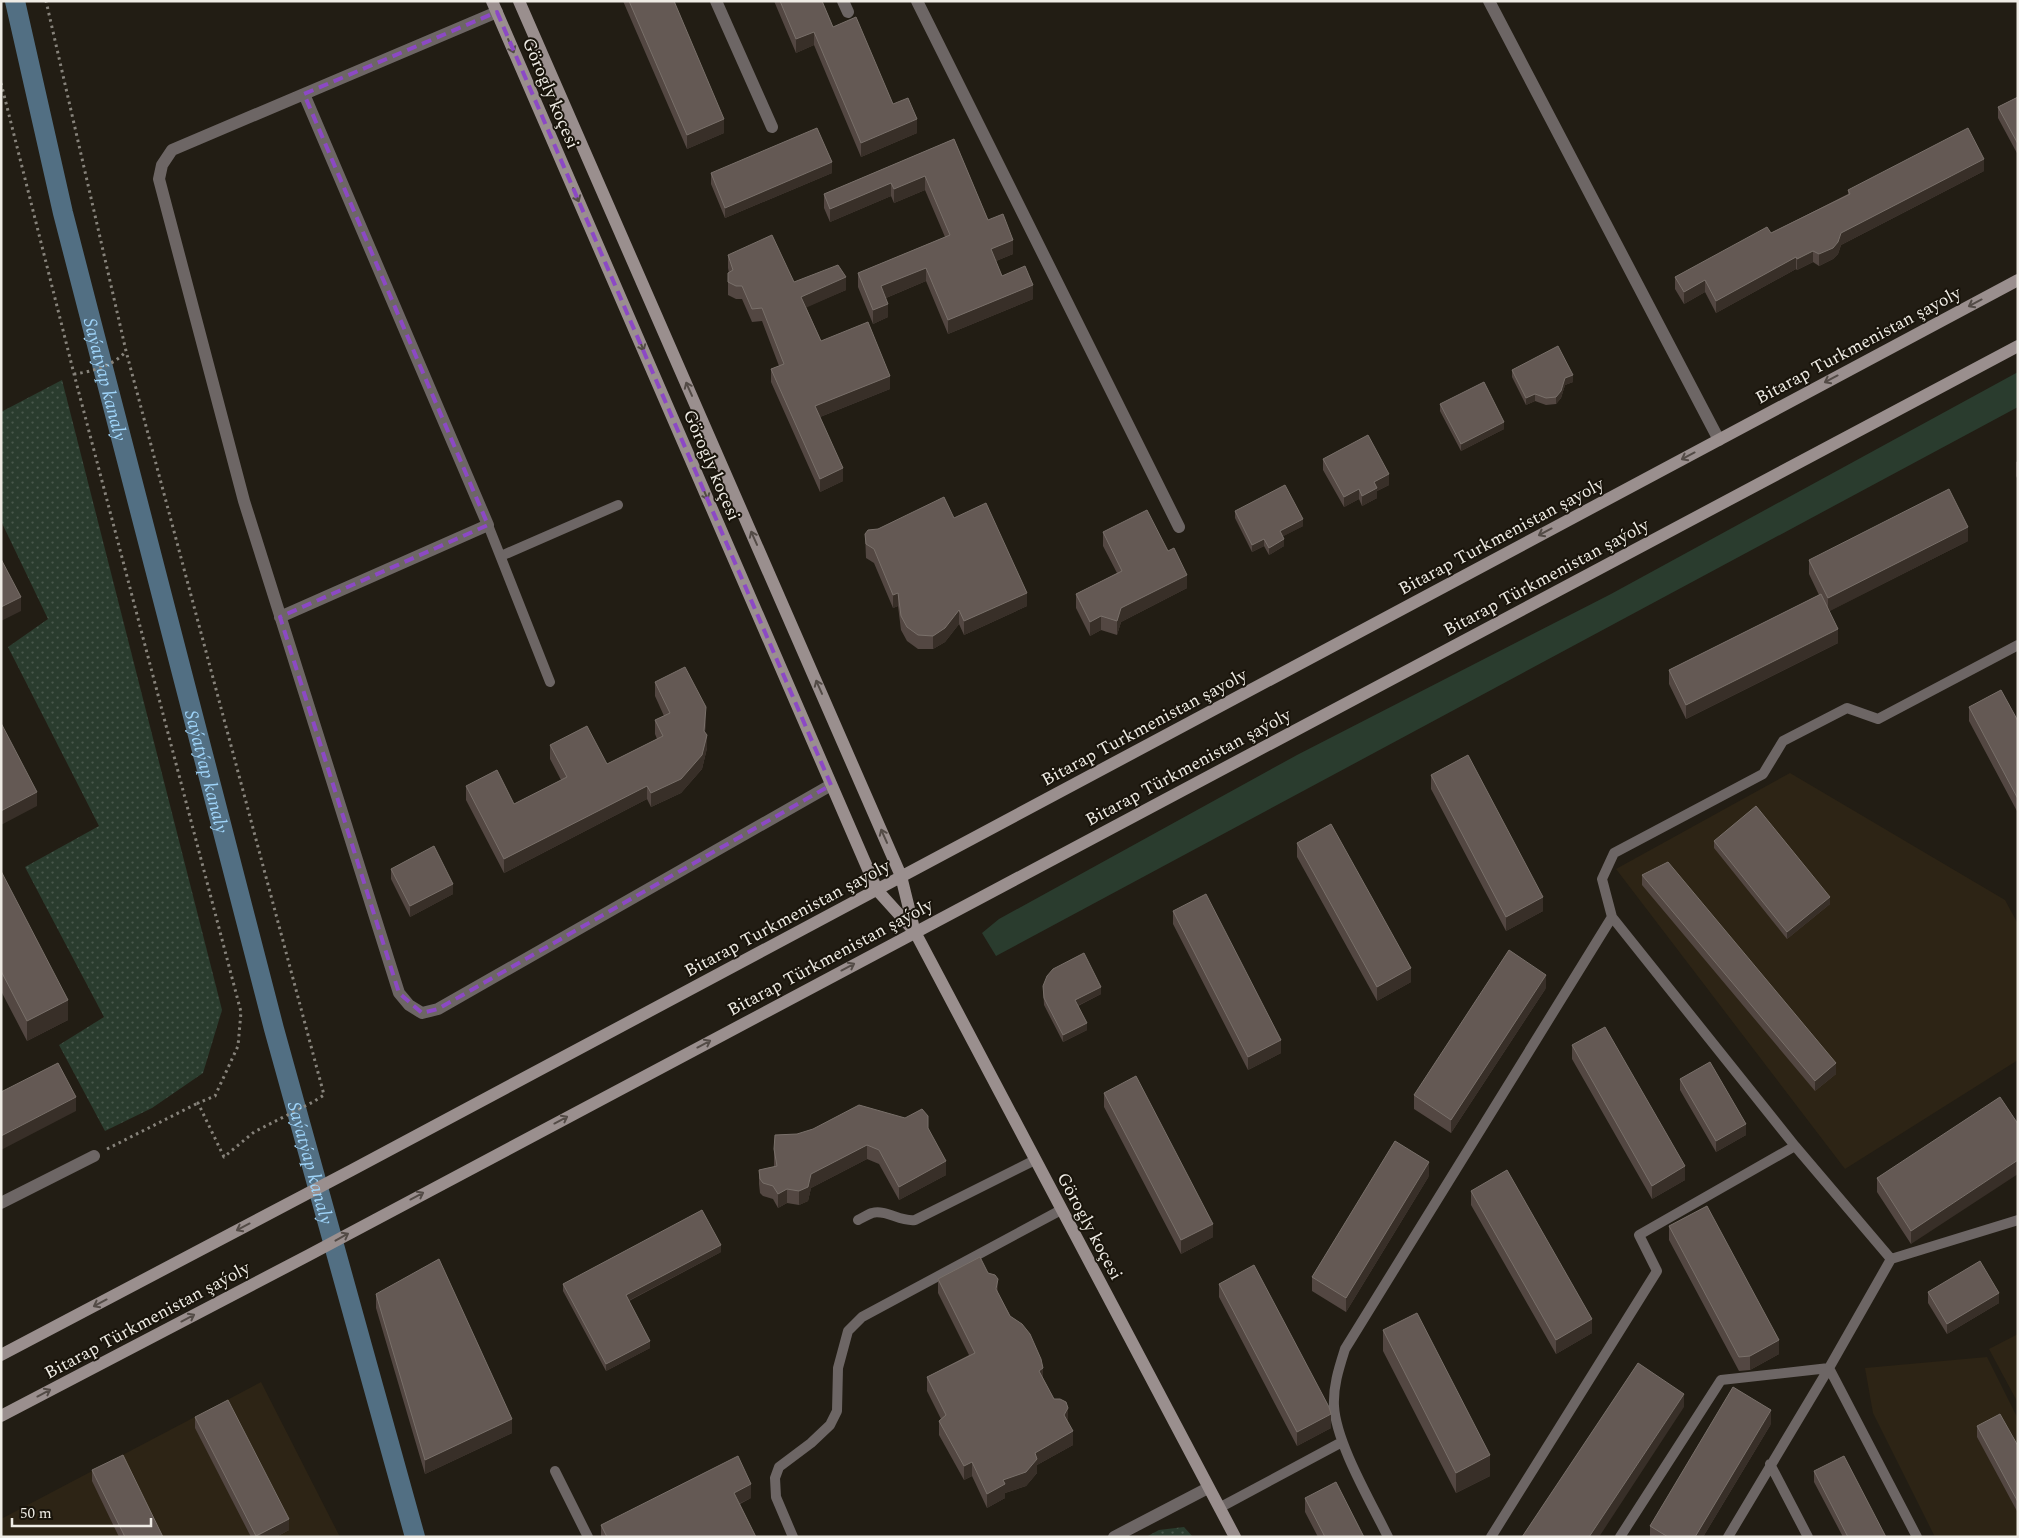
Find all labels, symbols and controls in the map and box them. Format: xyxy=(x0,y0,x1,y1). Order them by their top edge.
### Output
street label: Görogly koçesi xyxy=(515,33,586,153)
one-way arrow xyxy=(507,38,517,53)
one-way arrow xyxy=(572,187,582,202)
street label: Bitarap Turkmenistan şayoly xyxy=(1751,279,1967,411)
one-way arrow xyxy=(1968,298,1982,308)
water label: Saýatýap kanaly xyxy=(75,315,134,445)
one-way arrow xyxy=(636,336,646,351)
one-way arrow xyxy=(1824,374,1839,384)
one-way arrow xyxy=(683,382,693,397)
street label: Görogly koçesi xyxy=(676,405,747,525)
one-way arrow xyxy=(1681,452,1696,461)
street label: Bitarap Turkmenistan şayoly xyxy=(1394,470,1610,602)
one-way arrow xyxy=(701,485,711,500)
street label: Bitarap Türkmenistan şaýoly xyxy=(1439,511,1655,643)
one-way arrow xyxy=(1538,528,1553,538)
one-way arrow xyxy=(748,531,758,546)
street label: Bitarap Turkmenistan şayoly xyxy=(1037,661,1253,793)
one-way arrow xyxy=(813,680,823,695)
street label: Bitarap Türkmenistan şaýoly xyxy=(1081,701,1297,833)
water label: Saýatýap kanaly xyxy=(176,707,236,837)
one-way arrow xyxy=(878,829,888,844)
street label: Bitarap Turkmenistan şayoly xyxy=(680,852,896,984)
street label: Bitarap Türkmenistan şaýoly xyxy=(723,891,939,1023)
one-way arrow xyxy=(840,962,855,972)
one-way arrow xyxy=(697,1039,712,1049)
water label: Saýatýap kanaly xyxy=(279,1098,341,1228)
one-way arrow xyxy=(553,1115,568,1124)
street label: Görogly koçesi xyxy=(1050,1167,1129,1285)
one-way arrow xyxy=(410,1191,425,1201)
one-way arrow xyxy=(236,1222,251,1232)
one-way arrow xyxy=(334,1232,349,1242)
street label: Bitarap Türkmenistan şaýoly xyxy=(40,1254,256,1386)
one-way arrow xyxy=(92,1298,107,1308)
one-way arrow xyxy=(181,1313,196,1323)
one-way arrow xyxy=(37,1388,51,1398)
scale bar xyxy=(12,1496,151,1528)
text: 50 m xyxy=(20,1502,52,1525)

